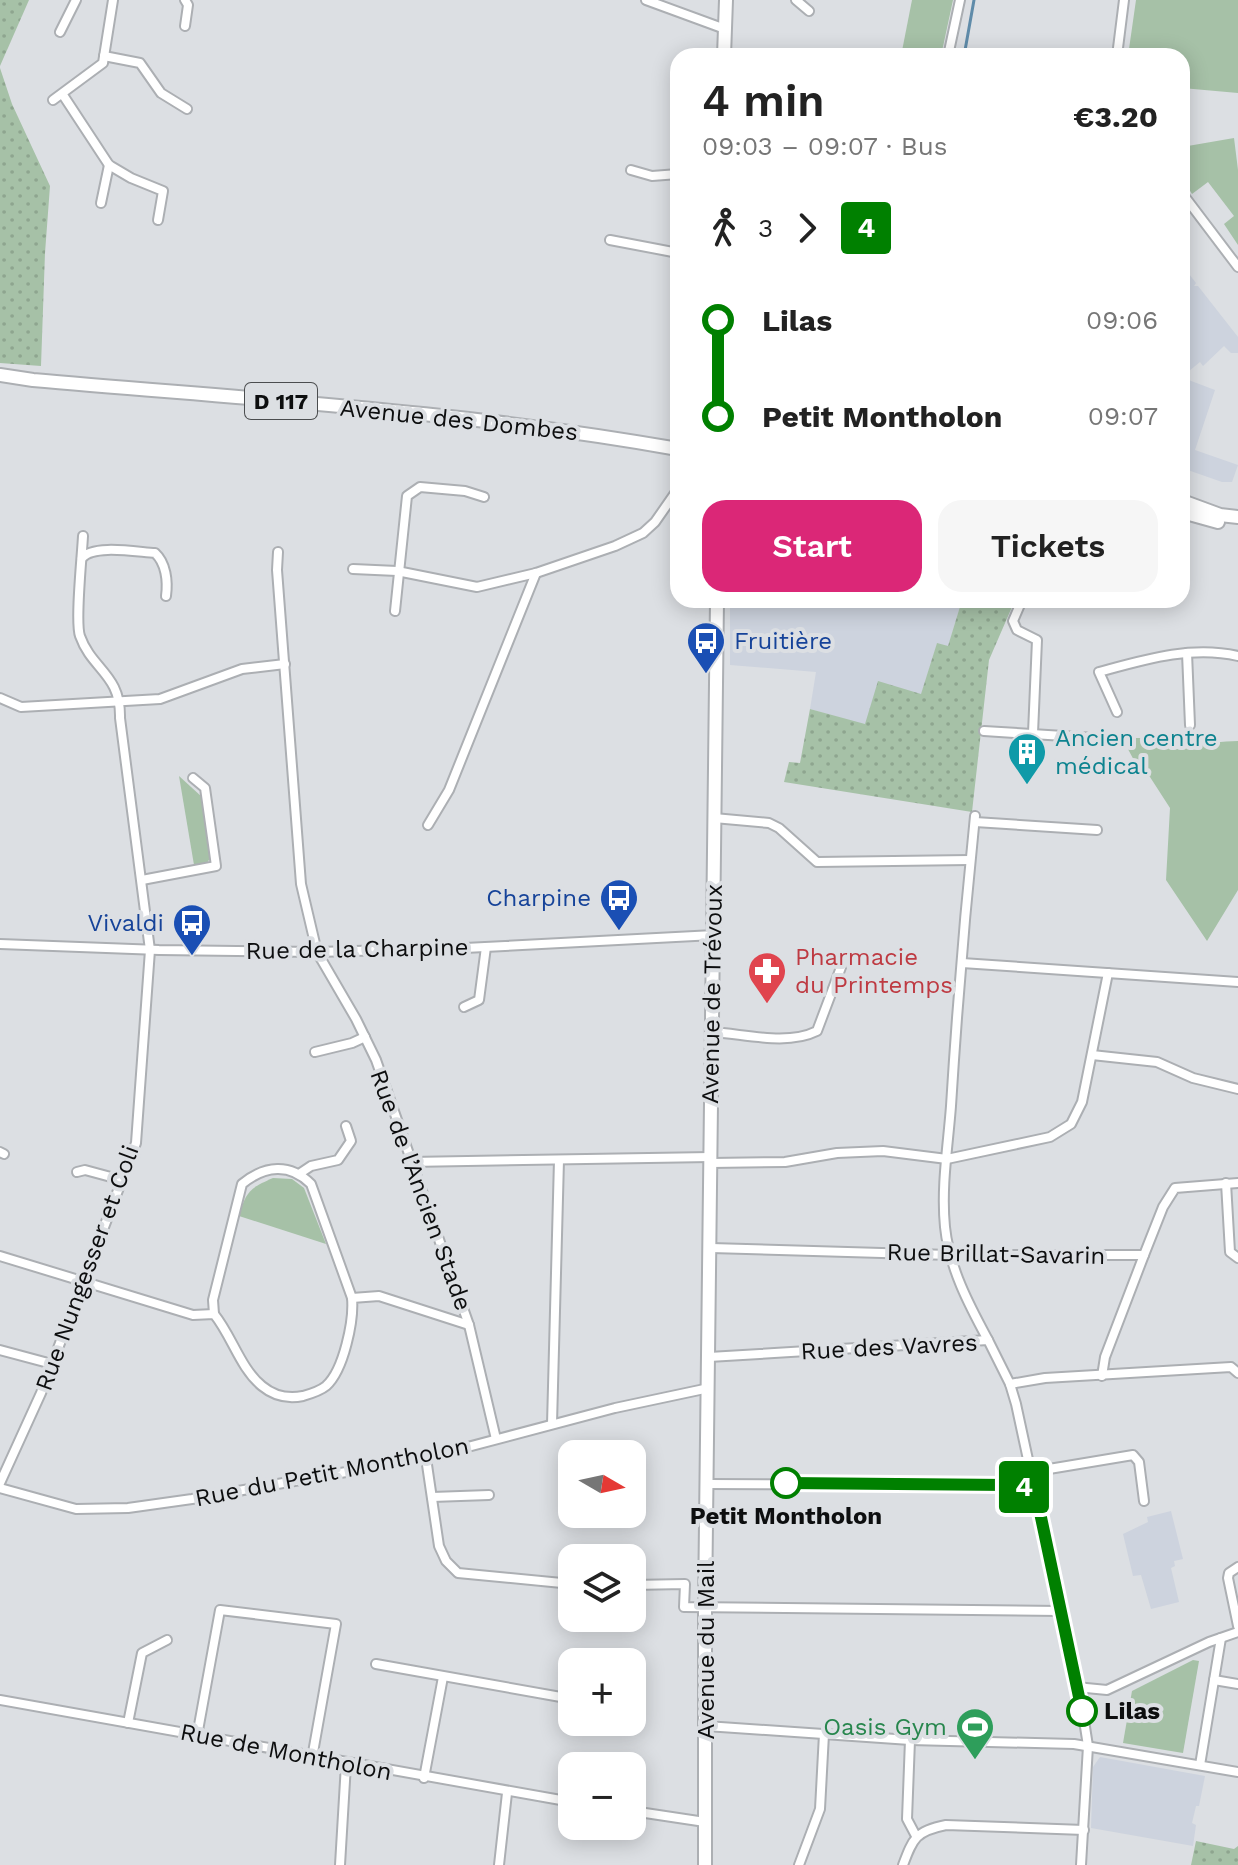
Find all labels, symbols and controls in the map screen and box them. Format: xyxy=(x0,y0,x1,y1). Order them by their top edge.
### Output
text: 4 min xyxy=(702,75,825,127)
text: €3.20 xyxy=(1073,99,1158,134)
text: 09:03 – 09:07 · Bus xyxy=(702,131,947,161)
icon: walk xyxy=(702,206,746,250)
icon: forward xyxy=(785,206,829,250)
text: 4 xyxy=(857,211,875,244)
text: 3 xyxy=(758,213,773,243)
text: Lilas xyxy=(762,303,832,338)
text: 09:06 xyxy=(1086,305,1158,335)
road number: D 117 xyxy=(245,383,317,419)
street label: Avenue des Dombes xyxy=(339,394,579,446)
text: Petit Montholon xyxy=(762,399,1002,434)
text: 09:07 xyxy=(1088,401,1158,431)
button: Start xyxy=(702,500,922,592)
button: Tickets xyxy=(938,500,1158,592)
bus stop icon: Fruitière xyxy=(685,620,727,675)
place label: Fruitière xyxy=(734,627,832,655)
place label: Ancien centre médical xyxy=(1055,724,1218,780)
building icon: Ancien centre médical xyxy=(1006,731,1048,786)
bus stop icon: Charpine xyxy=(598,877,640,932)
place label: Charpine xyxy=(486,884,591,912)
street label: Avenue de Trévoux xyxy=(696,884,728,1104)
bus stop icon: Vivaldi xyxy=(171,902,213,957)
place label: Vivaldi xyxy=(88,909,164,937)
street label: Rue de la Charpine xyxy=(245,933,469,965)
place label: Pharmacie du Printemps xyxy=(795,943,953,999)
pharmacy icon: Pharmacie du Printemps xyxy=(746,950,788,1005)
street label: Rue de l’Ancien Stade xyxy=(364,1066,478,1314)
street label: Rue Nungesser et Coli xyxy=(30,1141,144,1395)
street label: Rue Brillat-Savarin xyxy=(886,1238,1106,1270)
street label: Rue des Vavres xyxy=(800,1328,978,1366)
street label: Rue du Petit Montholon xyxy=(193,1432,471,1512)
north arrow xyxy=(558,1440,646,1528)
map controls xyxy=(558,1440,646,1840)
line badge: 4 xyxy=(998,1461,1050,1513)
marker: Petit Montholon xyxy=(771,1468,801,1498)
text: 4 xyxy=(1015,1470,1033,1503)
place label: Petit Montholon xyxy=(690,1502,882,1530)
button: layers xyxy=(558,1544,646,1632)
street label: Avenue du Mail xyxy=(692,1560,720,1739)
button: + xyxy=(558,1648,646,1736)
marker: Lilas xyxy=(1067,1696,1097,1726)
place label: Lilas xyxy=(1104,1697,1160,1725)
sports icon: Oasis Gym xyxy=(954,1706,996,1761)
place label: Oasis Gym xyxy=(823,1713,947,1741)
street label: Rue de Montholon xyxy=(178,1718,394,1786)
button: − xyxy=(558,1752,646,1840)

